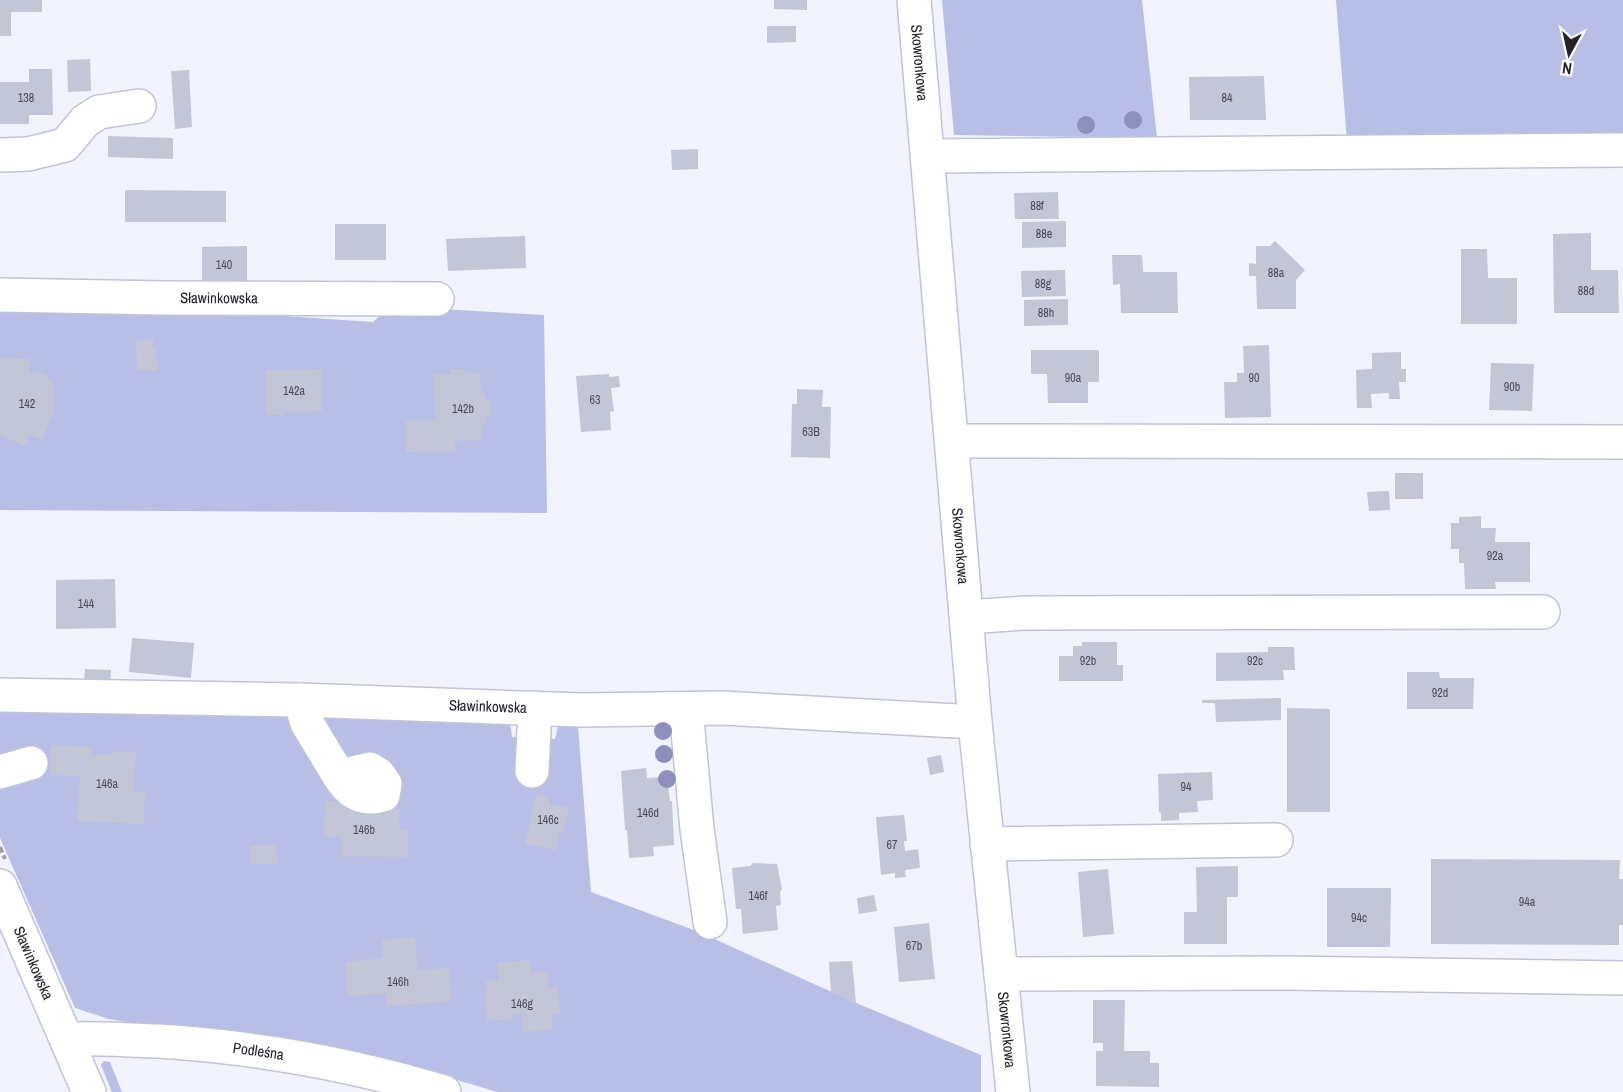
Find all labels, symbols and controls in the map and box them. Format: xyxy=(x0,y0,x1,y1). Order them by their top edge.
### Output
street label: Skowronkowa xyxy=(906,24,934,102)
north arrow xyxy=(1539,24,1599,84)
text: N xyxy=(1561,57,1573,80)
house number: 138 xyxy=(18,90,34,106)
house number: 84 xyxy=(1222,90,1233,106)
house number: 88f xyxy=(1030,198,1044,214)
house number: 88e xyxy=(1036,226,1052,242)
house number: 140 xyxy=(216,257,232,273)
house number: 88a xyxy=(1268,265,1285,281)
house number: 88g xyxy=(1035,276,1052,292)
house number: 88d xyxy=(1578,283,1594,299)
street label: Sławinkowska xyxy=(180,287,258,308)
house number: 88h xyxy=(1038,305,1054,321)
house number: 90a xyxy=(1065,370,1082,386)
house number: 90 xyxy=(1249,370,1259,386)
house number: 90b xyxy=(1504,379,1520,395)
house number: 142a xyxy=(283,383,305,399)
house number: 63 xyxy=(590,392,600,408)
house number: 142 xyxy=(19,396,35,412)
house number: 142b xyxy=(452,401,474,417)
house number: 63B xyxy=(802,424,820,440)
street label: Skowronkowa xyxy=(947,507,974,585)
house number: 92a xyxy=(1487,548,1504,564)
house number: 144 xyxy=(78,596,95,612)
house number: 92b xyxy=(1080,653,1096,669)
house number: 92c xyxy=(1247,653,1263,669)
house number: 92d xyxy=(1432,685,1448,701)
street label: Sławinkowska xyxy=(449,694,527,718)
house number: 146a xyxy=(96,776,118,792)
house number: 94 xyxy=(1181,779,1192,795)
house number: 146d xyxy=(637,805,659,821)
house number: 146c xyxy=(537,812,559,828)
house number: 146b xyxy=(353,822,375,838)
house number: 67 xyxy=(887,837,898,853)
house number: 146f xyxy=(748,888,768,904)
house number: 94a xyxy=(1519,894,1536,910)
house number: 94c xyxy=(1351,910,1367,926)
street label: Sławinkowska xyxy=(9,923,59,1003)
house number: 67b xyxy=(906,938,922,954)
house number: 146h xyxy=(387,974,409,990)
street label: Skowronkowa xyxy=(993,991,1021,1069)
house number: 146g xyxy=(511,996,533,1012)
street label: Podleśna xyxy=(232,1037,286,1065)

